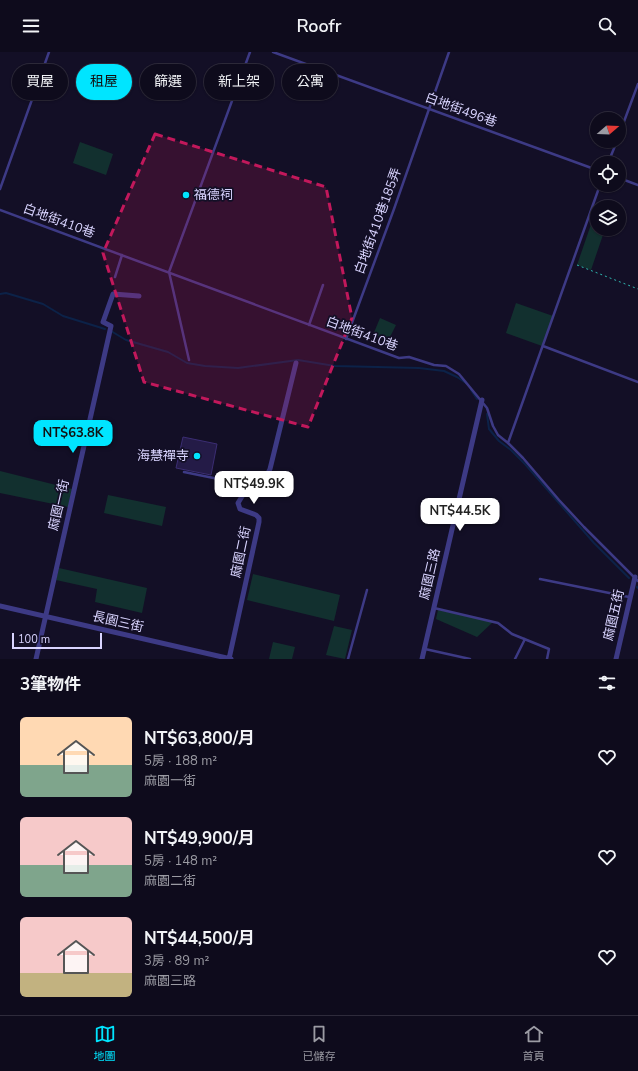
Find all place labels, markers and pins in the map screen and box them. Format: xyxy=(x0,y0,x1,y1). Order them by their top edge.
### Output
place label: 福德祠 xyxy=(194,186,233,204)
marker: 福德祠 xyxy=(181,190,191,200)
pin: NT$63.8K xyxy=(32,420,114,454)
place label: 海慧禪寺 xyxy=(137,447,189,465)
marker: 海慧禪寺 xyxy=(192,451,202,461)
pin: NT$49.9K xyxy=(213,471,295,505)
pin: NT$44.5K xyxy=(419,498,501,532)

